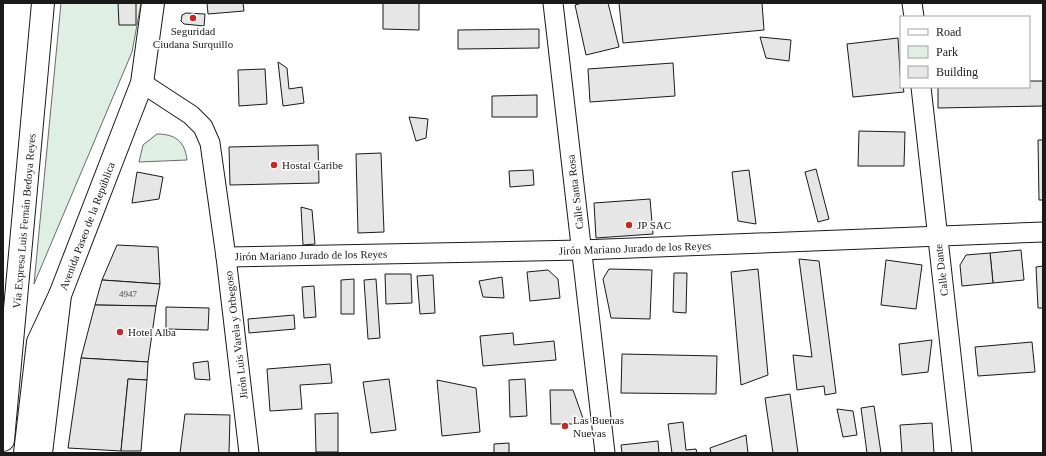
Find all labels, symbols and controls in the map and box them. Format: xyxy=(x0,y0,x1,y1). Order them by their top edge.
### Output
marker: Seguridad Ciudana Surquillo xyxy=(188,13,198,23)
legend xyxy=(900,16,1030,88)
place label: Seguridad Ciudana Surquillo xyxy=(153,25,234,50)
text: Road xyxy=(936,25,961,39)
text: Park xyxy=(936,45,958,59)
text: Building xyxy=(936,65,978,79)
street label: Vía Expresa Luis Fernán Bedoya Reyes xyxy=(10,133,38,309)
street label: Calle Santa Rosa xyxy=(564,154,586,230)
place label: Hostal Caribe xyxy=(282,159,343,171)
street label: Avenida Paseo de la República xyxy=(57,160,117,292)
marker: Hostal Caribe xyxy=(269,160,279,170)
place label: JP SAC xyxy=(637,219,671,231)
marker: JP SAC xyxy=(624,220,634,230)
street label: Jirón Mariano Jurado de los Reyes xyxy=(559,239,711,257)
street label: Calle Dante xyxy=(932,243,950,297)
street label: Jirón Mariano Jurado de los Reyes xyxy=(235,248,387,262)
street label: Jirón Luis Varela y Orbegoso xyxy=(222,270,250,400)
house number: 4947 xyxy=(119,289,138,299)
place label: Hotel Alba xyxy=(128,326,176,338)
marker: Hotel Alba xyxy=(115,327,125,337)
place label: Las Buenas Nuevas xyxy=(573,414,624,439)
marker: Las Buenas Nuevas xyxy=(560,421,570,431)

